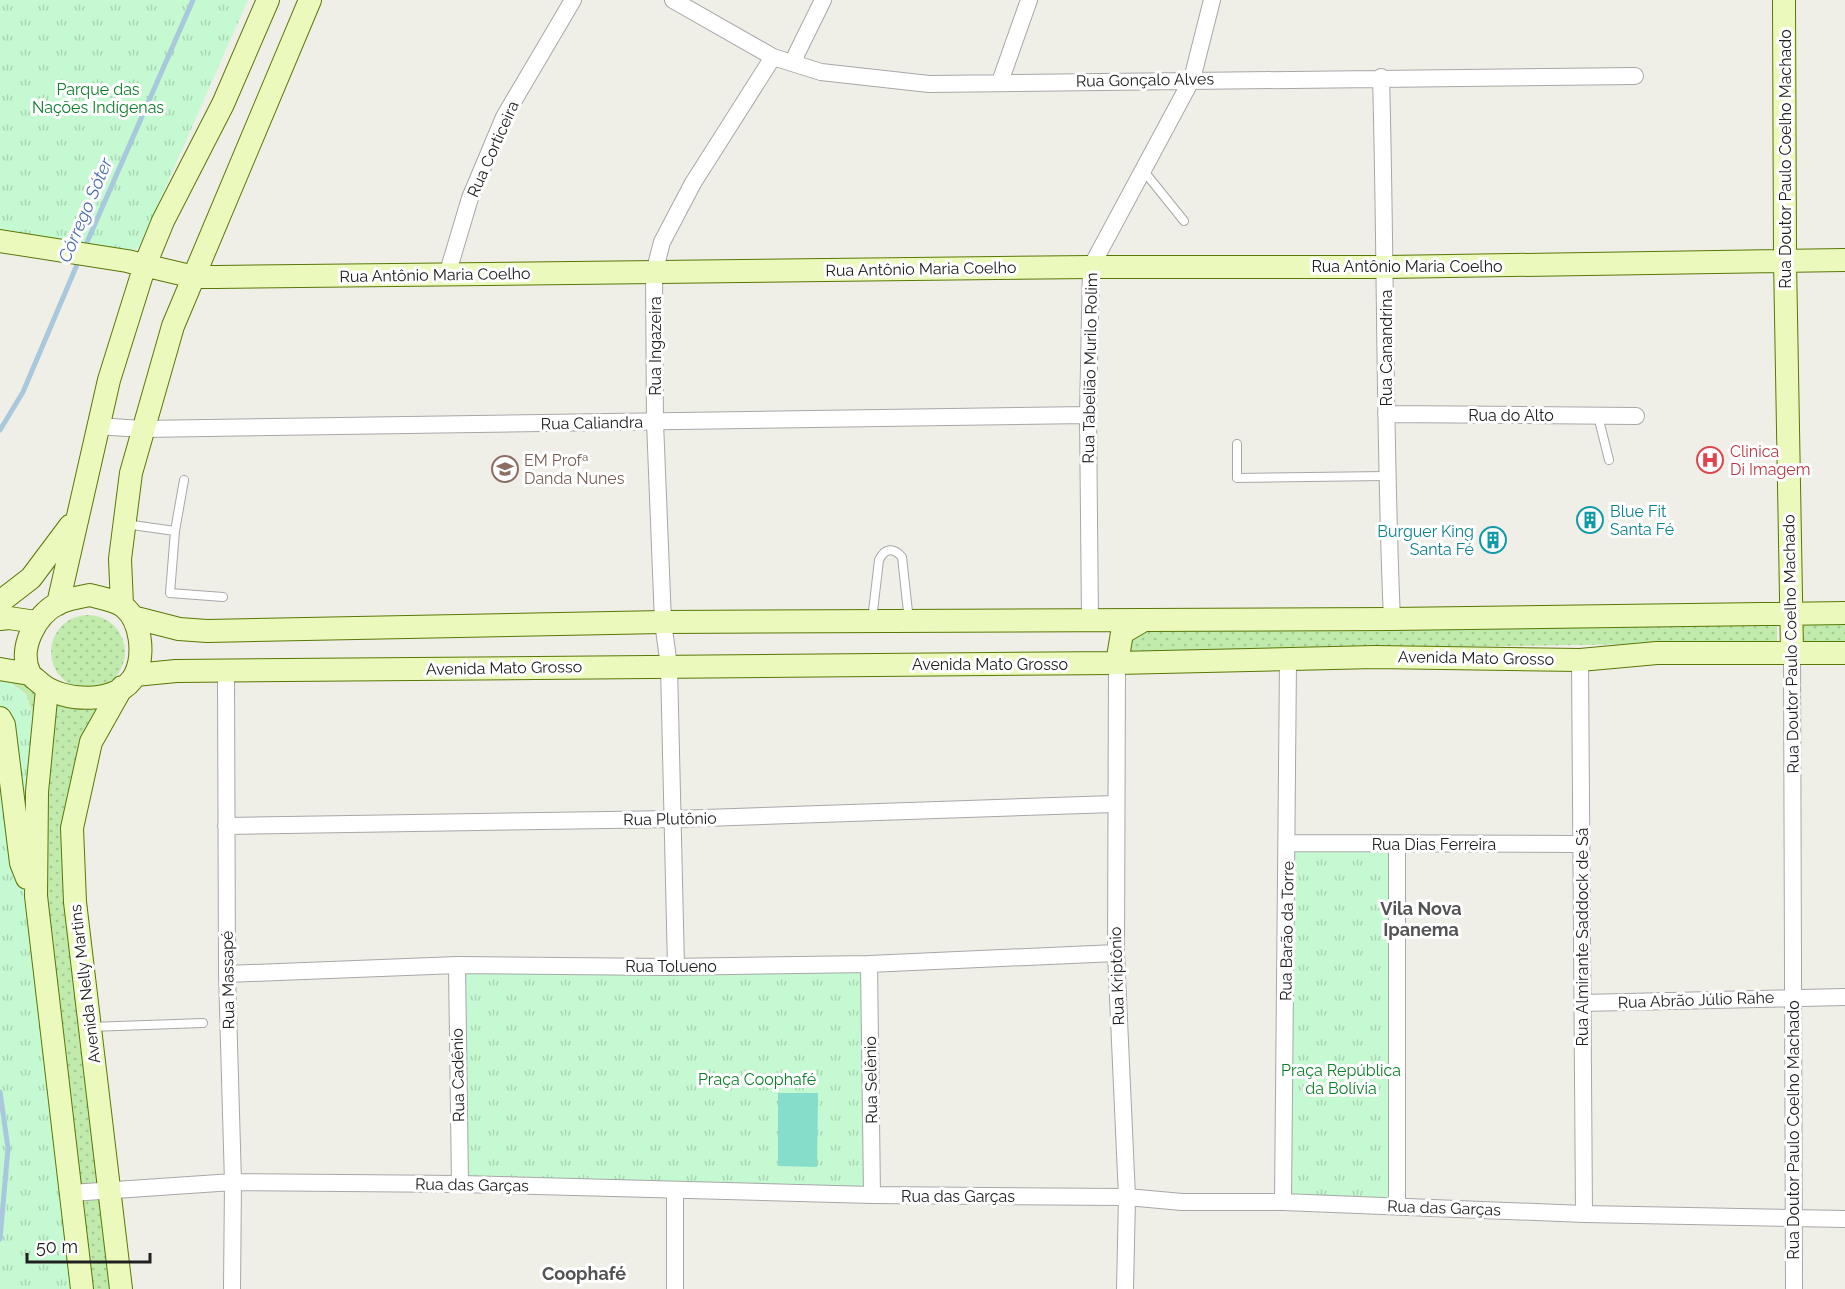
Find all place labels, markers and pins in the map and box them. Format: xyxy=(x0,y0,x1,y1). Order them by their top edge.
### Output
place label: Clinica Di Imagem xyxy=(1730,442,1810,479)
hospital icon: Clinica Di Imagem xyxy=(1695,445,1725,475)
place label: EM Profª Danda Nunes xyxy=(524,451,625,488)
school or university icon: EM Profª Danda Nunes xyxy=(490,454,520,484)
place label: Blue Fit Santa Fé xyxy=(1610,502,1674,539)
building icon: Blue Fit Santa Fé xyxy=(1575,505,1605,535)
place label: Burguer King Santa Fé xyxy=(1377,522,1474,559)
building icon: Burguer King Santa Fé xyxy=(1478,525,1508,555)

